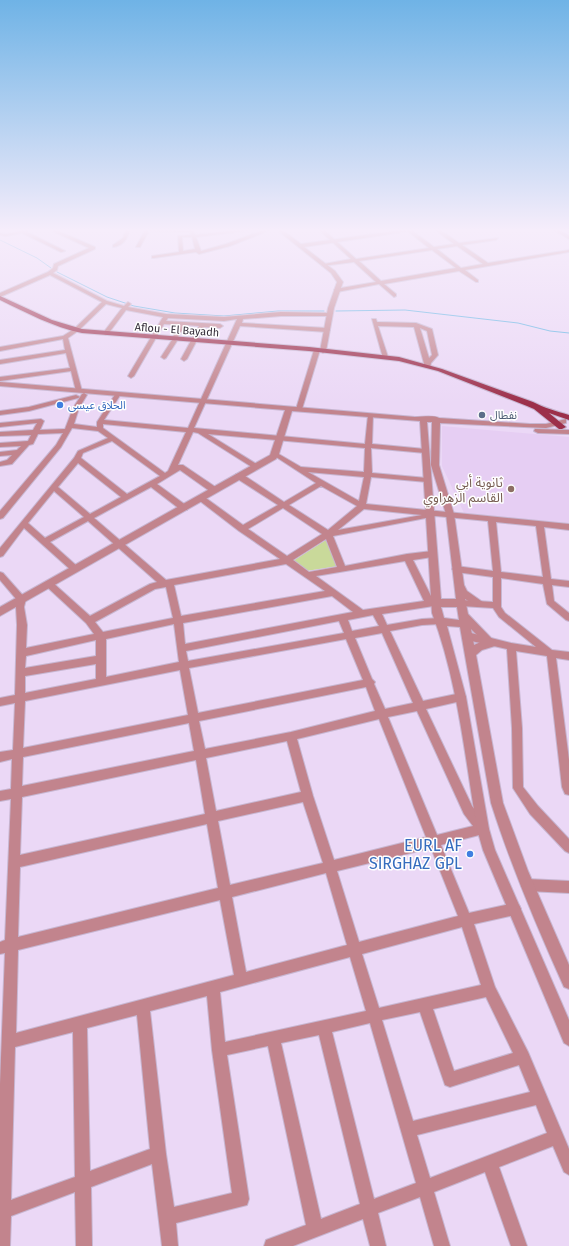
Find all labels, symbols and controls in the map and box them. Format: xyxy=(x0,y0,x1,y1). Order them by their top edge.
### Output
street label: Aflou - El Bayadh xyxy=(134,321,220,339)
place label: الحلاق عيسى xyxy=(68,399,126,412)
marker: الحلاق عيسى xyxy=(55,400,65,410)
place label: نفطال xyxy=(490,409,517,422)
marker: نفطال xyxy=(477,410,487,420)
place label: ثانوية أبي القاسم الزهراوي xyxy=(423,474,503,508)
marker: ثانوية أبي القاسم الزهراوي xyxy=(506,484,516,494)
place label: EURL AF SIRGHAZ GPL xyxy=(369,836,462,873)
marker: EURL AF SIRGHAZ GPL xyxy=(465,849,475,859)

